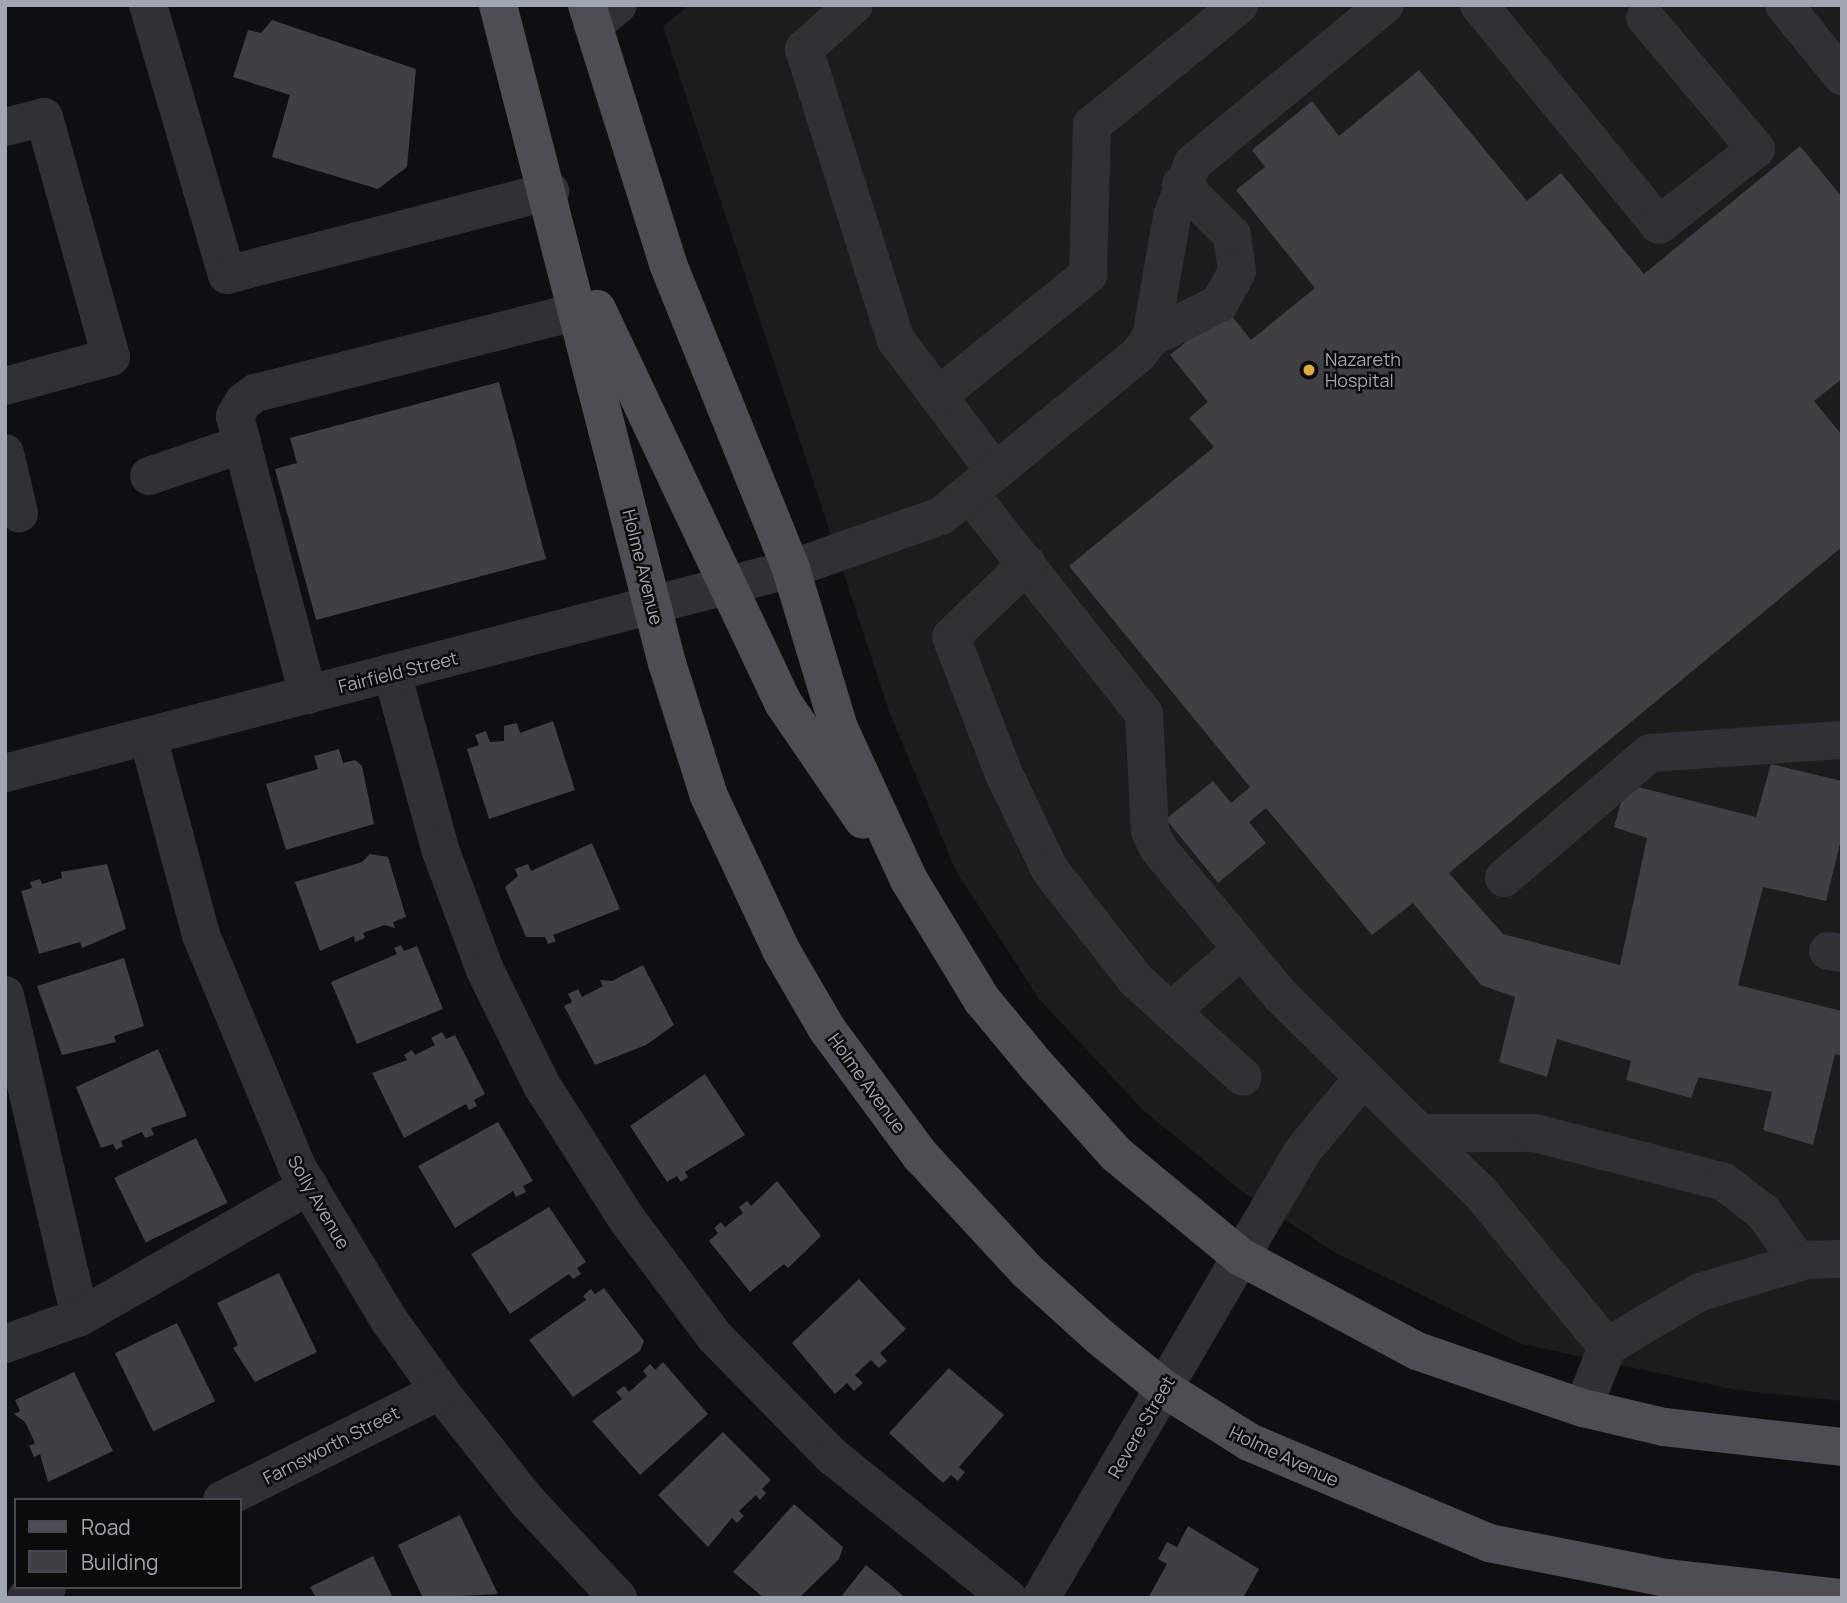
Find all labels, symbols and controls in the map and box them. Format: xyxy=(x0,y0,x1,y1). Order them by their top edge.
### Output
place label: Nazareth Hospital xyxy=(1325,349,1401,392)
marker: Nazareth Hospital xyxy=(1299,360,1319,380)
street label: Holme Avenue xyxy=(618,507,668,627)
street label: Fairfield Street xyxy=(336,647,460,697)
street label: Holme Avenue xyxy=(824,1029,910,1137)
street label: Solly Avenue xyxy=(283,1151,355,1253)
street label: Revere Street xyxy=(1103,1372,1179,1482)
street label: Farnsworth Street xyxy=(259,1401,403,1489)
street label: Holme Avenue xyxy=(1226,1421,1342,1491)
legend xyxy=(14,1498,242,1589)
text: Road xyxy=(81,1513,131,1541)
text: Building xyxy=(81,1548,158,1576)

